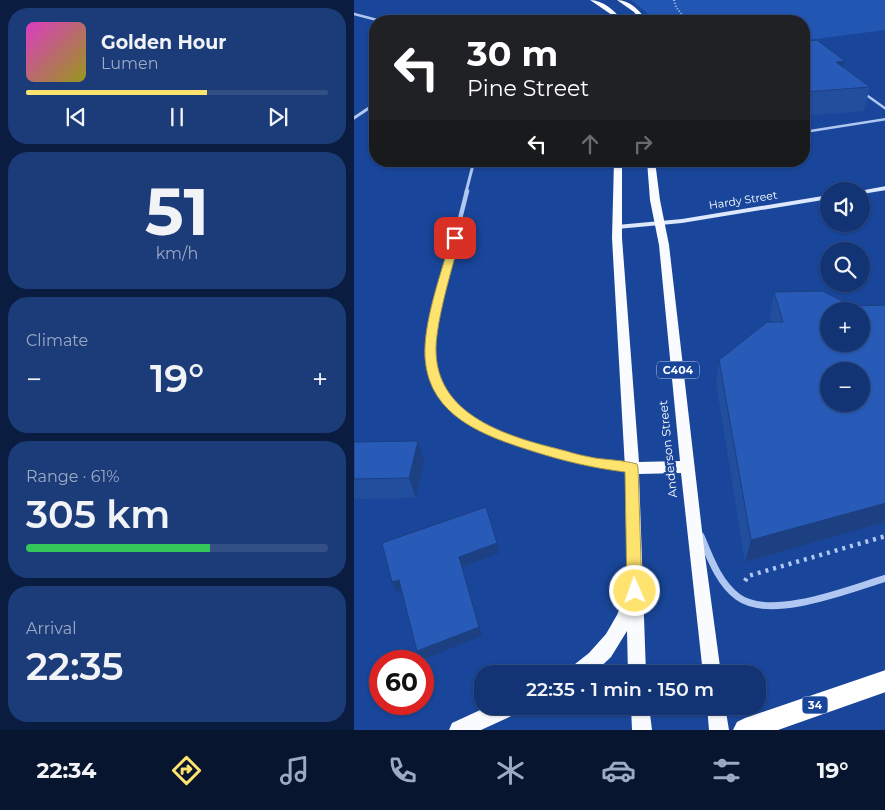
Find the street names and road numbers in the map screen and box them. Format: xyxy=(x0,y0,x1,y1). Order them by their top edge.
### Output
street label: Hardy Street xyxy=(708,188,779,212)
road number: C404 xyxy=(657,362,699,378)
street label: Anderson Street xyxy=(655,400,680,498)
road number: 34 xyxy=(802,696,828,714)

